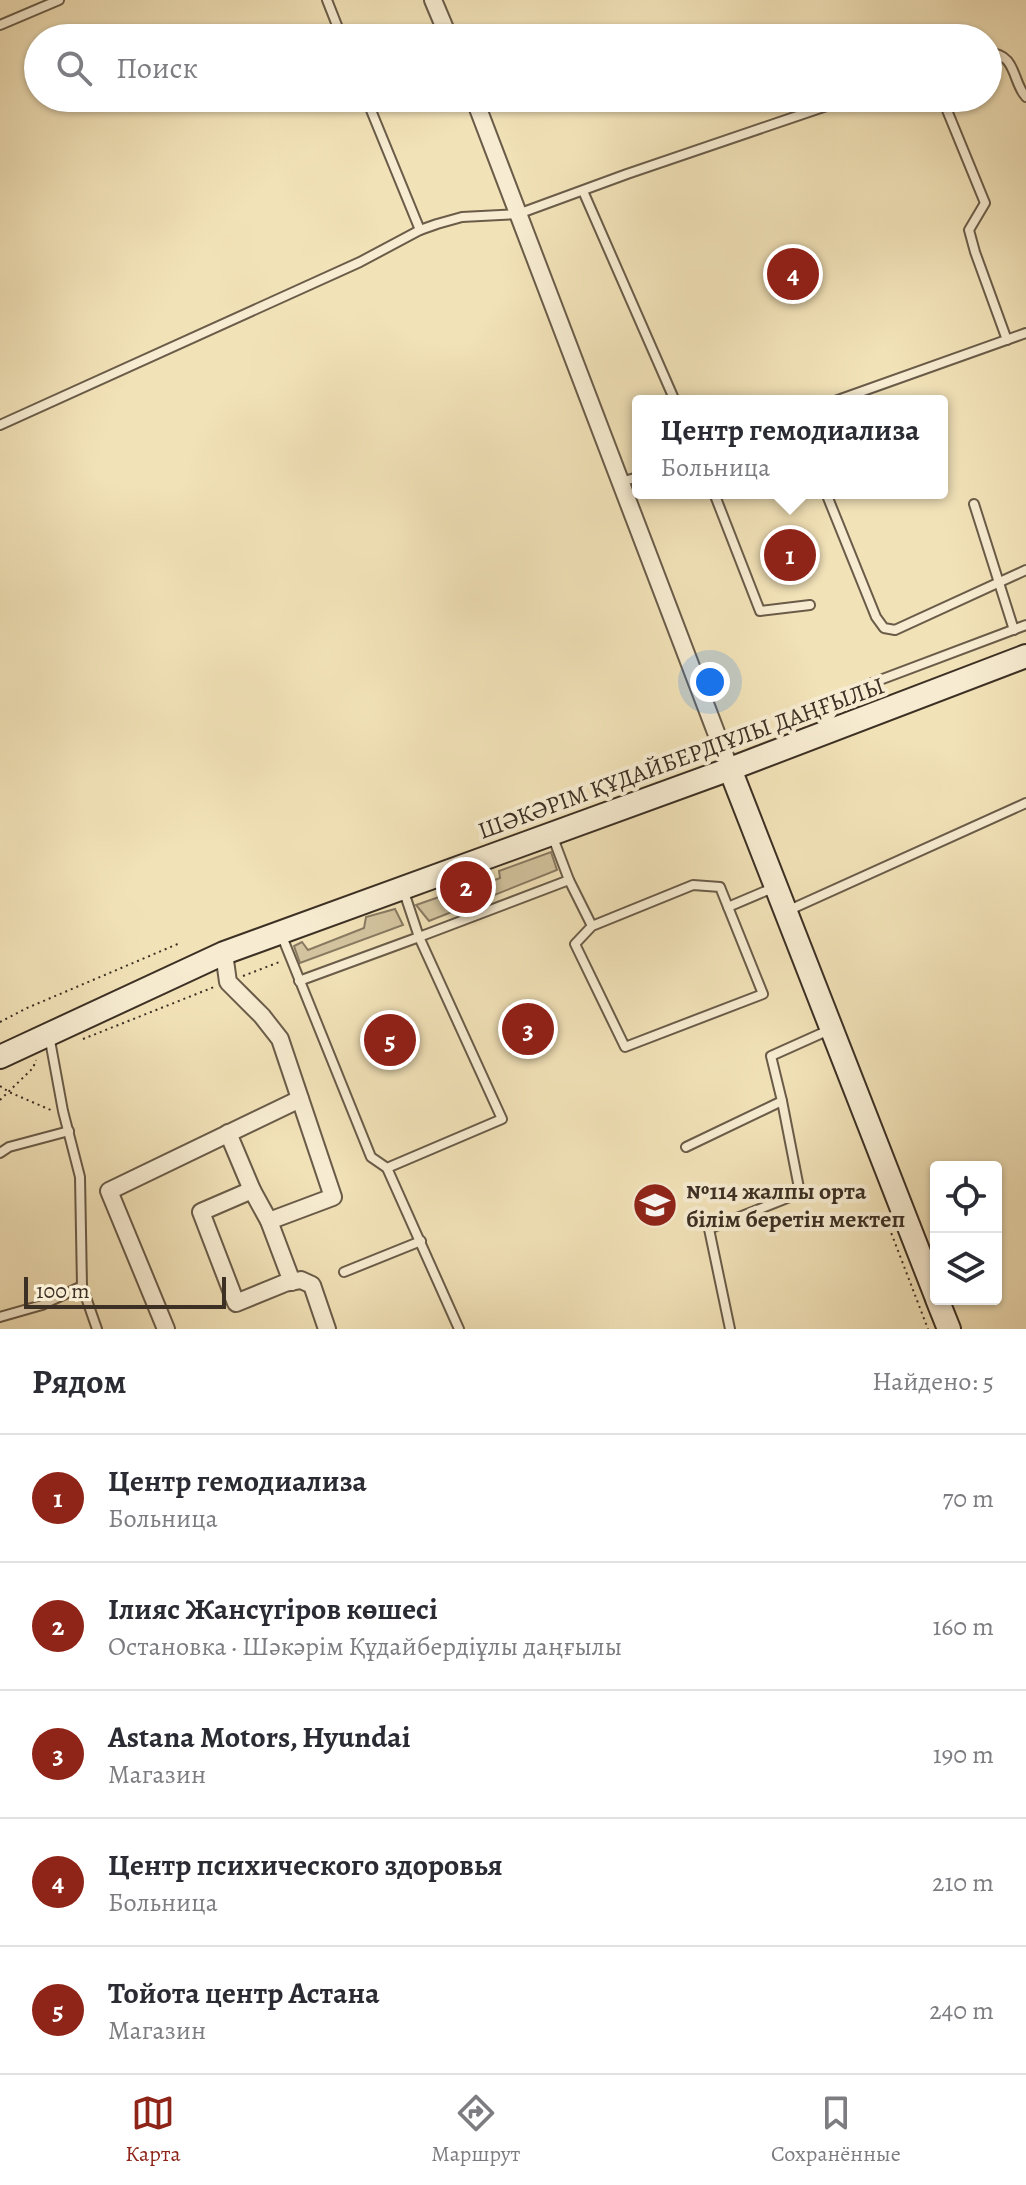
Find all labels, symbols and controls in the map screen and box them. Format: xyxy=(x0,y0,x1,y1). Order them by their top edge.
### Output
search box xyxy=(24,24,1002,112)
icon: search xyxy=(52,46,96,90)
text: Поиск xyxy=(116,48,198,88)
pin: 4 xyxy=(767,244,819,304)
popup xyxy=(632,395,948,499)
text: Центр гемодиализа xyxy=(661,410,919,450)
text: Больница xyxy=(661,450,770,485)
pin: 1 xyxy=(764,525,816,585)
your location xyxy=(690,662,730,702)
street label: ШӘКӘРІМ ҚҰДАЙБЕРДІҰЛЫ ДАҢҒЫЛЫ xyxy=(473,669,889,847)
pin: 2 xyxy=(440,857,492,917)
pin: 3 xyxy=(502,999,554,1059)
pin: 5 xyxy=(364,1010,416,1070)
map controls xyxy=(930,1161,1002,1305)
button: locate xyxy=(930,1161,1002,1233)
place label: №114 жалпы орта білім беретін мектеп xyxy=(686,1175,905,1235)
school or university icon: №114 жалпы орта білім беретін мектеп xyxy=(631,1181,679,1229)
button: layers xyxy=(930,1233,1002,1305)
scale bar xyxy=(24,1273,226,1309)
text: 100 m xyxy=(36,1276,90,1306)
text: Рядом xyxy=(32,1358,126,1405)
text: Найдено: 5 xyxy=(872,1364,994,1399)
text: Центр гемодиализа xyxy=(108,1461,367,1501)
text: 1 xyxy=(53,1481,63,1516)
text: 70 m xyxy=(942,1481,994,1516)
text: Больница xyxy=(108,1501,218,1536)
text: Ілияс Жансүгіров көшесі xyxy=(108,1589,438,1629)
text: 2 xyxy=(52,1609,64,1644)
text: 160 m xyxy=(932,1609,994,1644)
text: Остановка · Шәкәрім Құдайбердіұлы даңғылы xyxy=(108,1629,622,1664)
text: Astana Motors, Hyundai xyxy=(108,1717,411,1757)
text: 3 xyxy=(52,1737,64,1772)
text: 190 m xyxy=(933,1737,994,1772)
text: Магазин xyxy=(108,1757,206,1792)
text: Центр психического здоровья xyxy=(108,1845,503,1885)
text: 4 xyxy=(52,1865,64,1900)
text: 210 m xyxy=(932,1865,994,1900)
text: Больница xyxy=(108,1885,218,1920)
text: Тойота центр Астана xyxy=(108,1973,380,2013)
text: 5 xyxy=(52,1993,64,2028)
text: 240 m xyxy=(929,1993,994,2028)
text: Магазин xyxy=(108,2013,206,2048)
tab: Карта xyxy=(125,2091,181,2169)
tab: Маршрут xyxy=(431,2091,520,2169)
tab: Сохранённые xyxy=(771,2091,901,2169)

